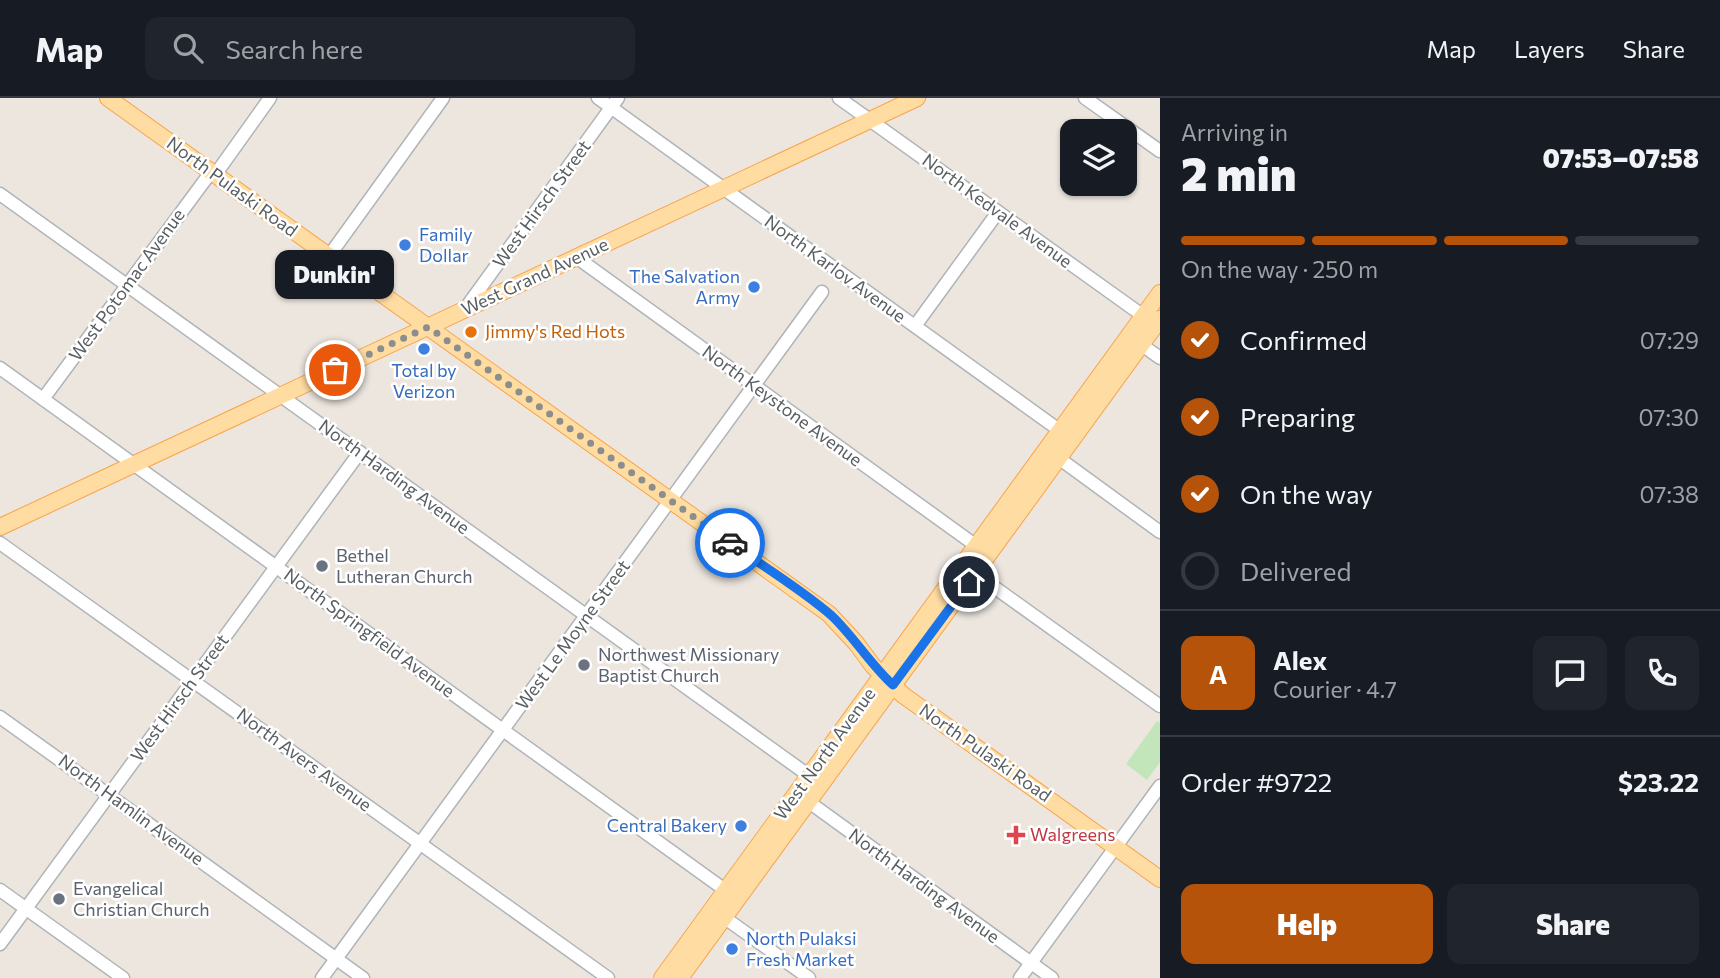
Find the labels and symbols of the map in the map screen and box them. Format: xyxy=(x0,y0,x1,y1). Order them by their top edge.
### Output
street label: North Pulaski Road xyxy=(163,131,302,241)
street label: West Hirsch Street xyxy=(488,135,595,271)
street label: North Kedvale Avenue xyxy=(918,148,1077,272)
street label: West Potomac Avenue xyxy=(64,204,189,365)
street label: North Karlov Avenue xyxy=(761,210,910,327)
place label: Family Dollar xyxy=(419,223,473,266)
street label: West Grand Avenue xyxy=(458,232,611,320)
marker: Family Dollar xyxy=(397,237,413,253)
callout: Dunkin' xyxy=(276,251,394,300)
place label: The Salvation Army xyxy=(629,265,740,308)
marker: The Salvation Army xyxy=(746,279,762,295)
place label: Jimmy's Red Hots xyxy=(485,320,625,342)
marker: Jimmy's Red Hots xyxy=(463,324,479,340)
pin xyxy=(305,340,365,400)
street label: North Keystone Avenue xyxy=(698,340,867,471)
marker: Total by Verizon xyxy=(416,341,432,357)
place label: Total by Verizon xyxy=(391,359,457,402)
street label: North Harding Avenue xyxy=(315,414,474,538)
courier xyxy=(695,508,765,578)
place label: Bethel Lutheran Church xyxy=(336,544,473,587)
pin xyxy=(939,552,999,612)
street label: West Le Moyne Street xyxy=(510,555,634,714)
marker: Bethel Lutheran Church xyxy=(314,558,330,574)
street label: North Springfield Avenue xyxy=(280,563,459,701)
street label: West Hirsch Street xyxy=(126,629,233,765)
place label: Northwest Missionary Baptist Church xyxy=(598,643,779,686)
marker: Northwest Missionary Baptist Church xyxy=(576,657,592,673)
street label: West North Avenue xyxy=(769,683,880,824)
street label: North Pulaski Road xyxy=(915,698,1056,806)
street label: North Avers Avenue xyxy=(233,703,376,816)
street label: North Hamlin Avenue xyxy=(55,749,209,869)
place label: Central Bakery xyxy=(607,814,727,836)
marker: Central Bakery xyxy=(733,818,749,834)
street label: North Harding Avenue xyxy=(845,823,1004,947)
place label: Walgreens xyxy=(1030,823,1116,845)
marker: Walgreens xyxy=(1008,827,1024,843)
place label: Evangelical Christian Church xyxy=(73,877,210,920)
marker: Evangelical Christian Church xyxy=(51,891,67,907)
place label: North Pulaksi Fresh Market xyxy=(746,927,857,970)
marker: North Pulaksi Fresh Market xyxy=(724,941,740,957)

